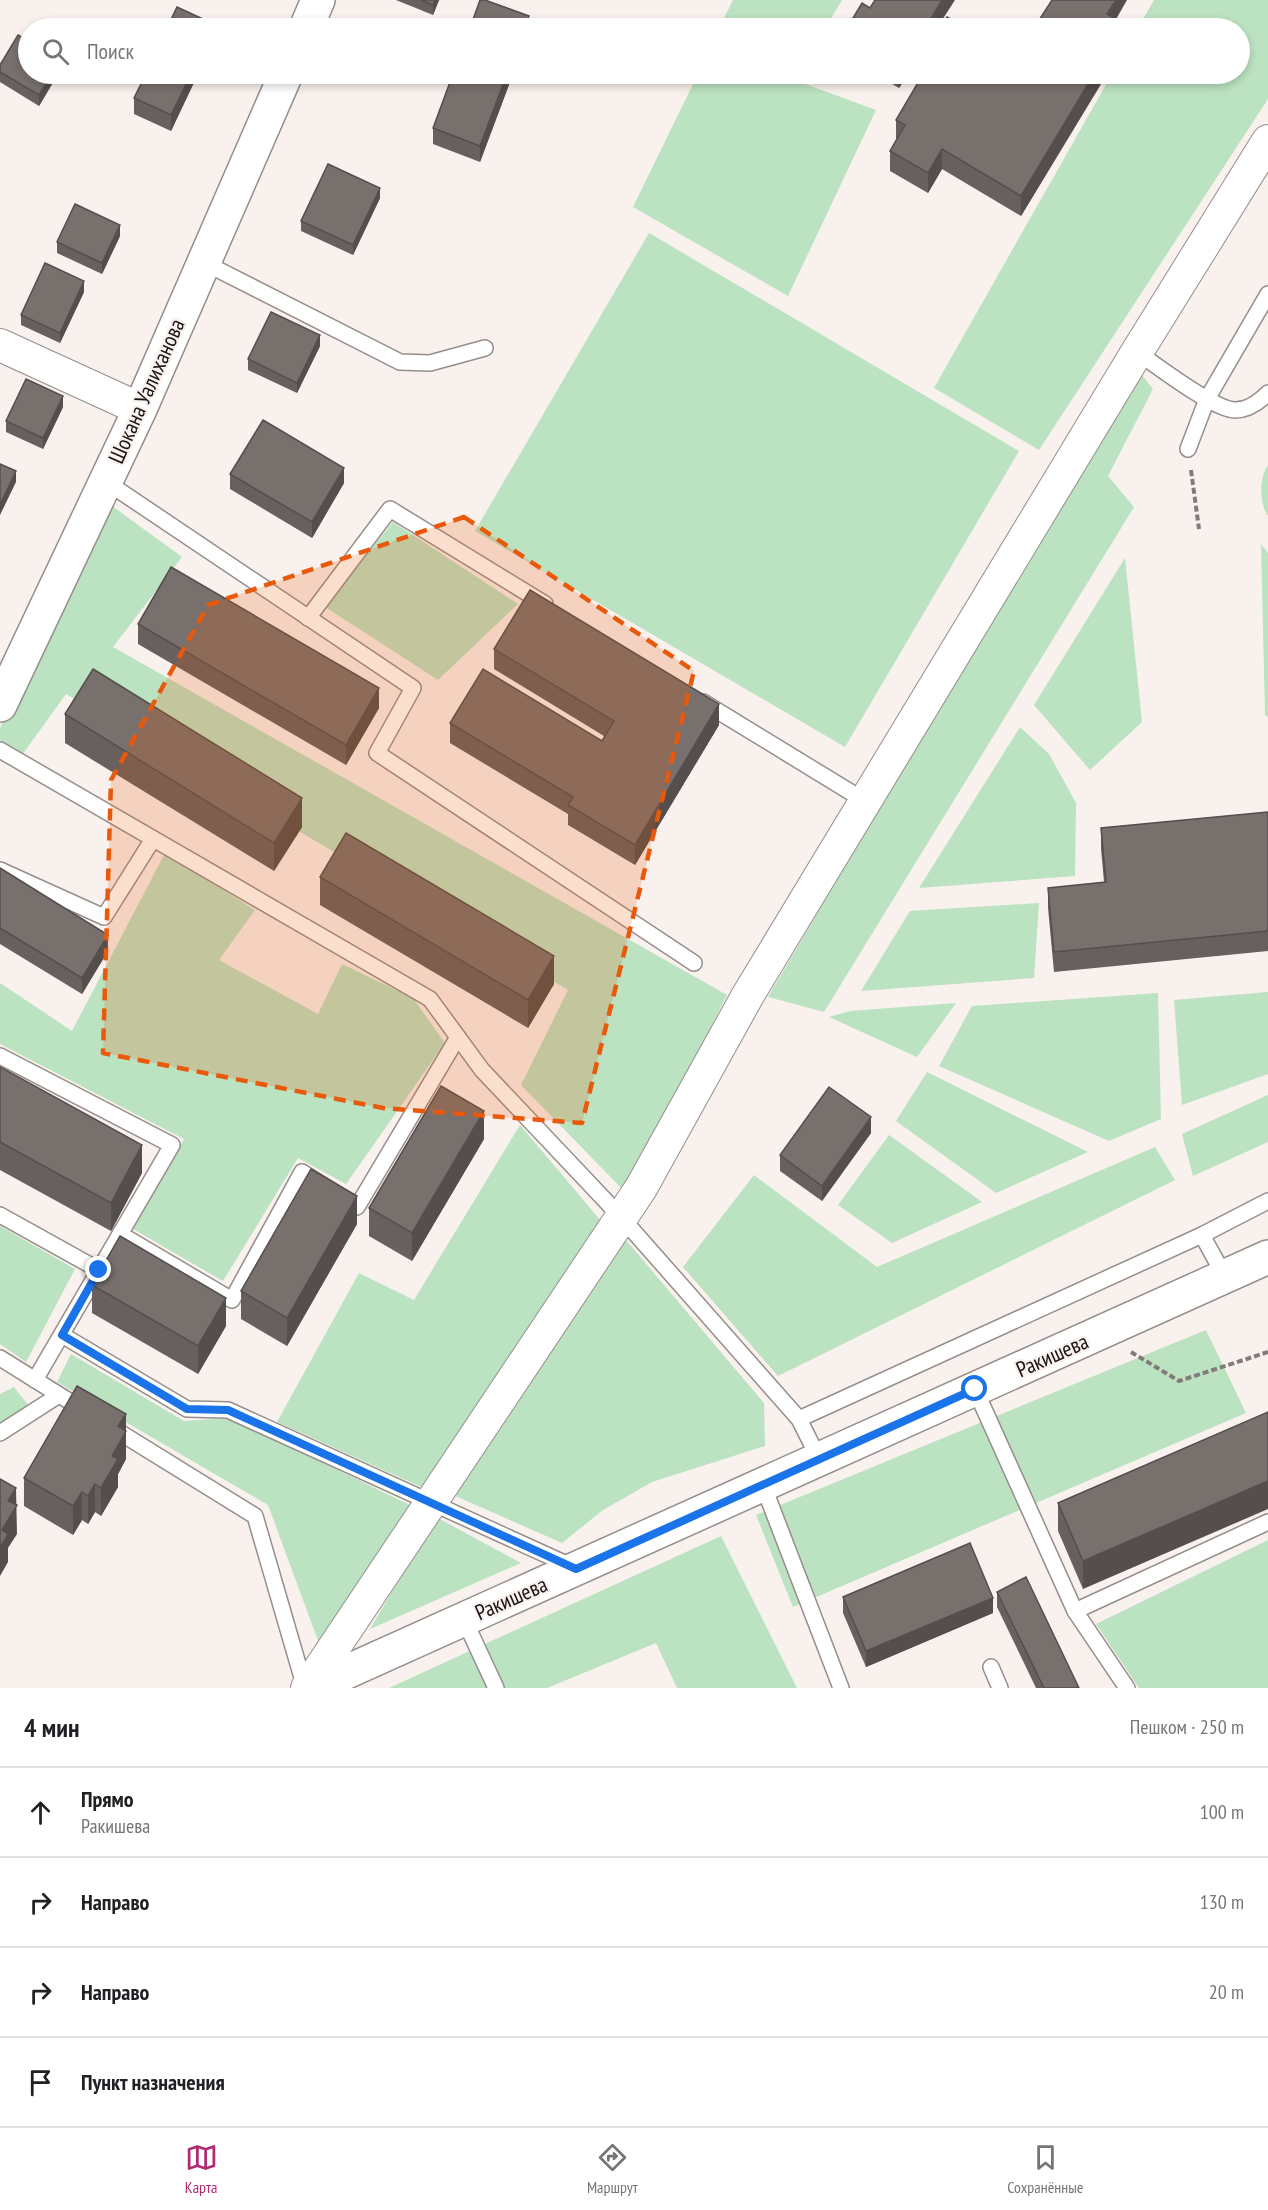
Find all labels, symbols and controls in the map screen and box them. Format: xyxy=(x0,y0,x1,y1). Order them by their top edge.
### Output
search box xyxy=(18,18,1250,84)
icon: search xyxy=(39,35,72,68)
text: Поиск xyxy=(87,37,134,65)
street label: Шокана Уалиханова xyxy=(102,314,190,468)
route end xyxy=(85,1256,111,1282)
street label: Ракишева xyxy=(1012,1327,1092,1383)
route start xyxy=(961,1375,987,1401)
street label: Ракишева xyxy=(471,1570,551,1626)
text: 4 мин xyxy=(24,1711,79,1744)
text: Пешком · 250 m xyxy=(1130,1714,1244,1740)
text: Прямо xyxy=(81,1785,134,1813)
icon: ahead xyxy=(24,1796,57,1829)
text: 100 m xyxy=(1200,1799,1244,1825)
text: Ракишева xyxy=(81,1813,150,1839)
icon: right xyxy=(24,1886,57,1919)
text: Направо xyxy=(81,1888,149,1916)
text: 130 m xyxy=(1200,1889,1244,1915)
icon: right xyxy=(24,1976,57,2009)
text: Направо xyxy=(81,1978,149,2006)
text: 20 m xyxy=(1209,1979,1244,2005)
icon: arrive xyxy=(24,2066,57,2099)
text: Пункт назначения xyxy=(81,2068,225,2096)
tab: Карта xyxy=(185,2141,218,2197)
tab: Маршрут xyxy=(587,2141,638,2197)
tab: Сохранённые xyxy=(1007,2141,1083,2197)

